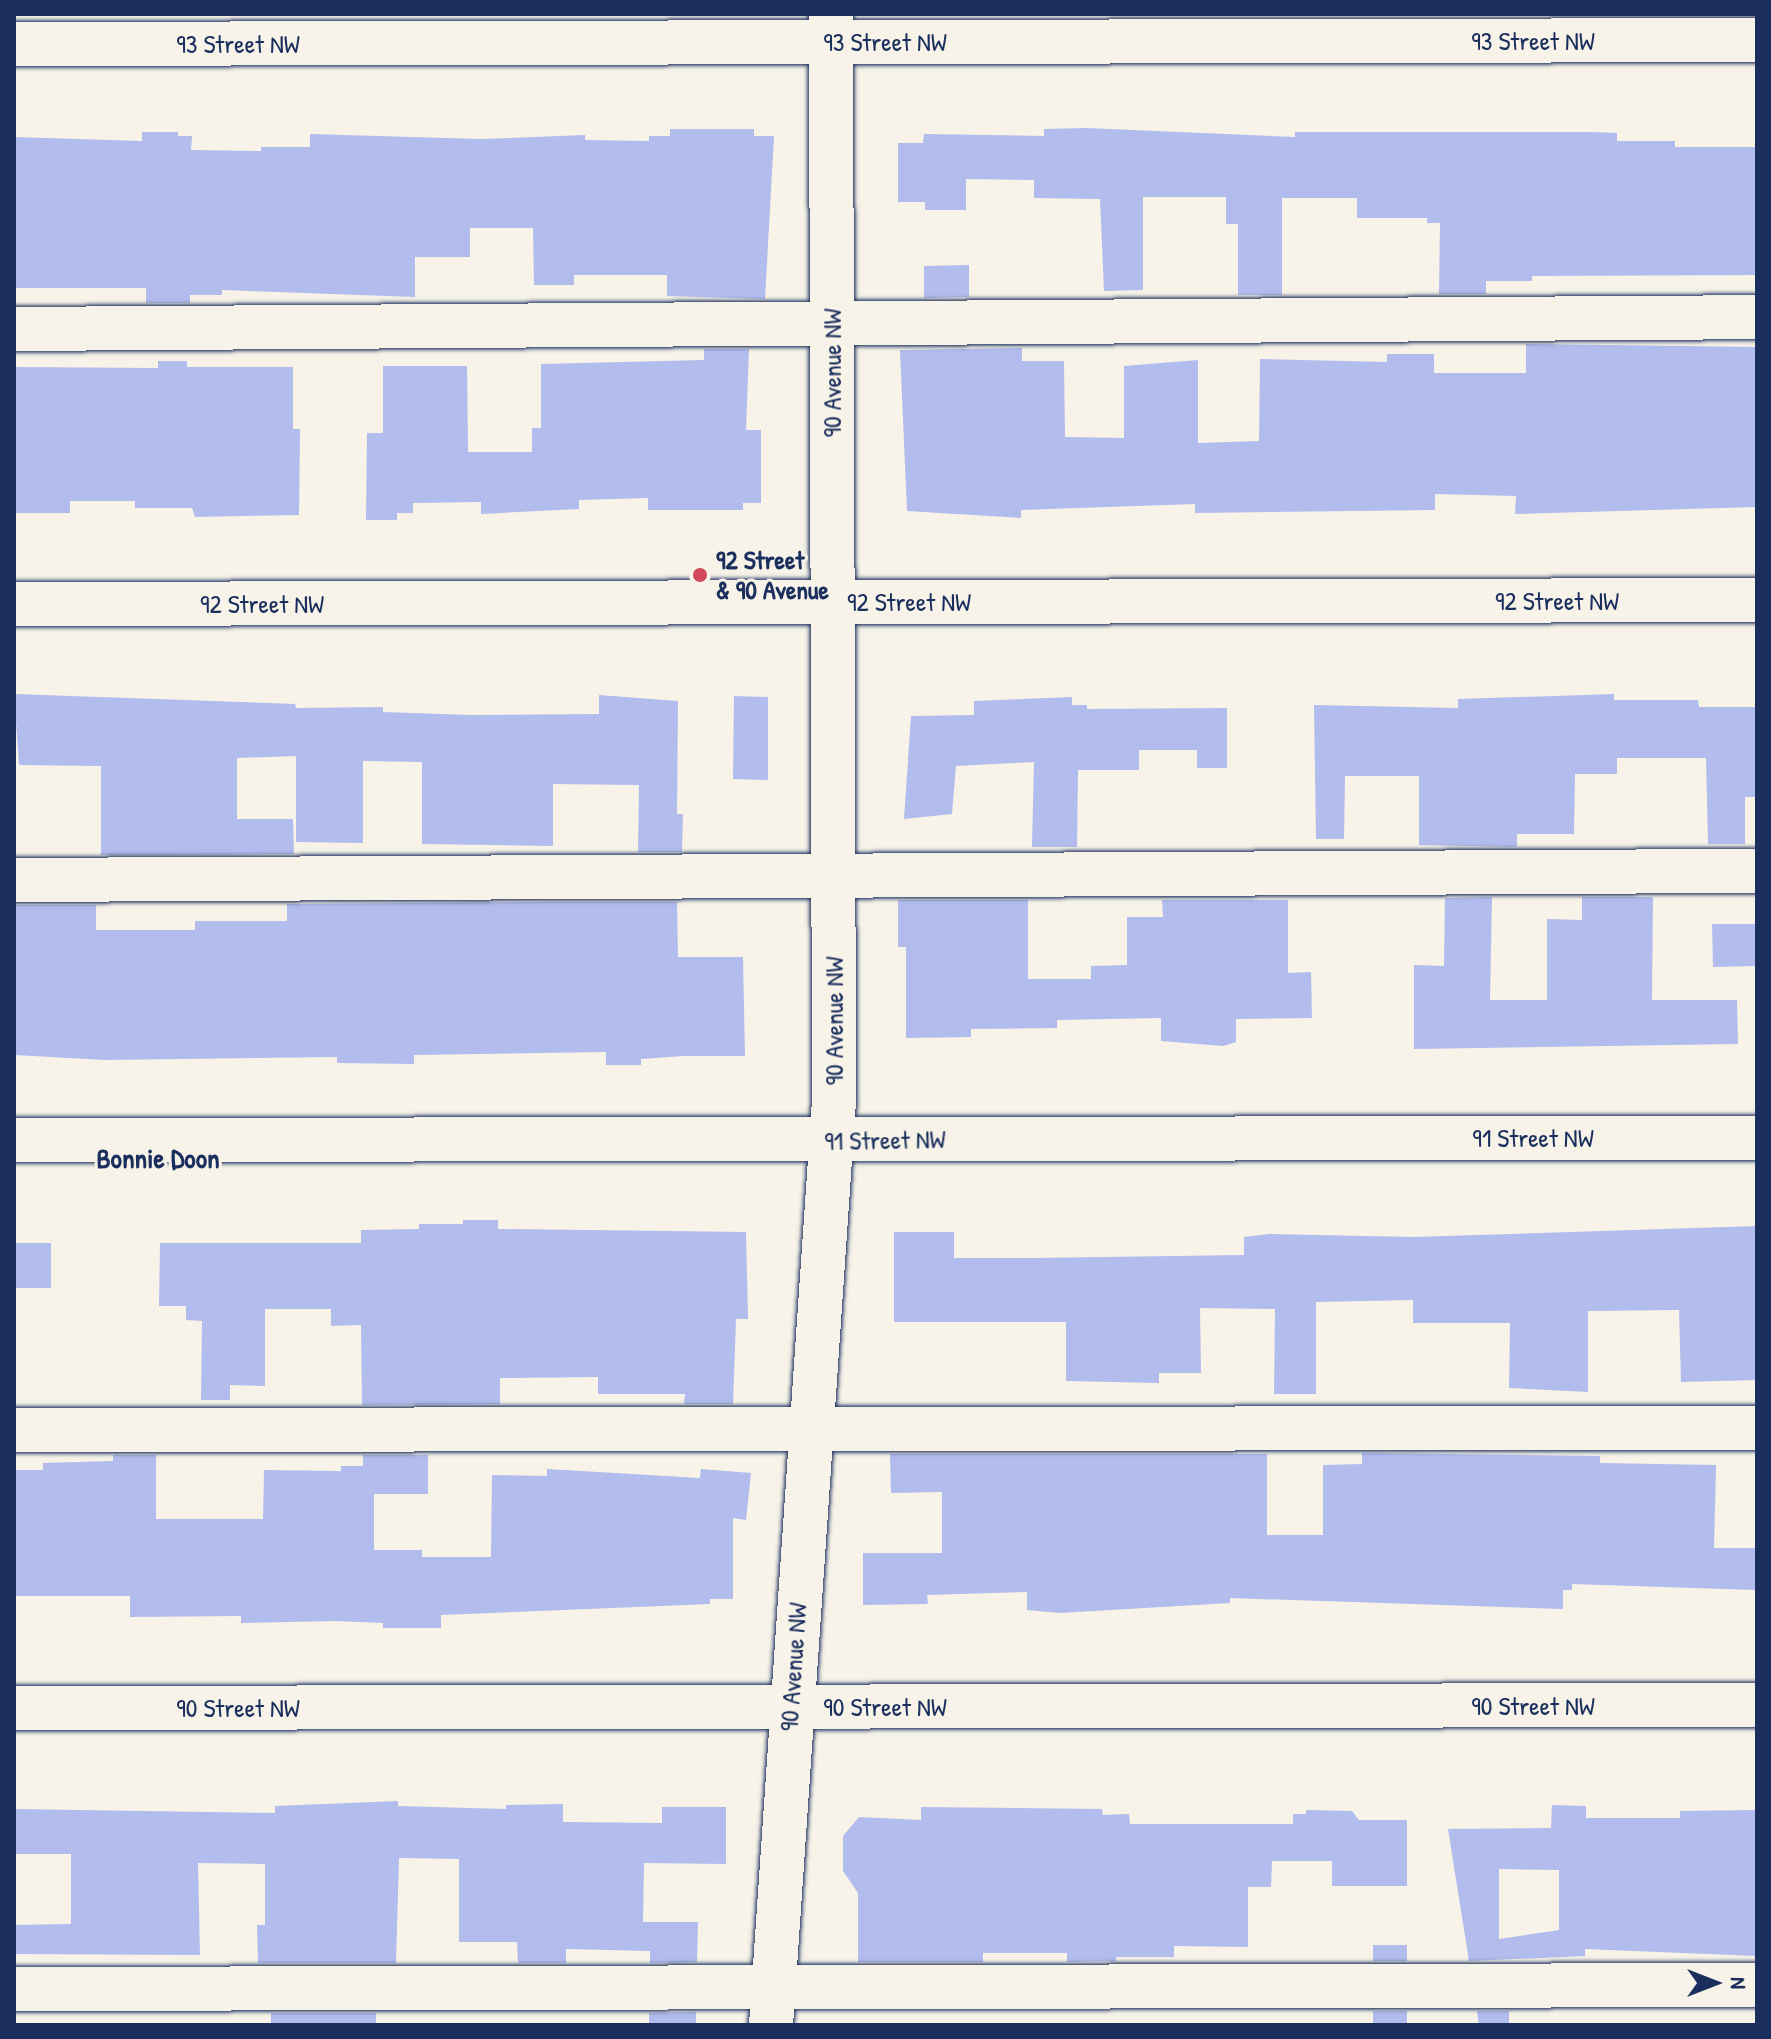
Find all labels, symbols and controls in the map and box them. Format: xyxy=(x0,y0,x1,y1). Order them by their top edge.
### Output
street label: 93 Street NW xyxy=(1471,25,1595,57)
street label: 93 Street NW xyxy=(823,26,947,58)
street label: 93 Street NW xyxy=(176,28,300,60)
street label: 90 Avenue NW xyxy=(816,309,848,437)
place label: 92 Street & 90 Avenue xyxy=(716,544,829,606)
marker: 92 Street & 90 Avenue xyxy=(691,566,709,584)
street label: 92 Street NW xyxy=(1495,585,1619,617)
street label: 92 Street NW xyxy=(847,586,971,618)
street label: 92 Street NW xyxy=(200,588,324,620)
street label: 90 Avenue NW xyxy=(818,957,850,1085)
street label: 91 Street NW xyxy=(1472,1122,1594,1154)
street label: 91 Street NW xyxy=(824,1123,946,1157)
district label: Bonnie Doon xyxy=(96,1141,220,1175)
street label: 90 Avenue NW xyxy=(773,1602,813,1732)
street label: 90 Street NW xyxy=(1471,1690,1595,1722)
street label: 90 Street NW xyxy=(823,1691,947,1723)
street label: 90 Street NW xyxy=(176,1692,300,1724)
north arrow xyxy=(1675,1943,1755,2023)
text: N xyxy=(1724,1977,1754,1989)

